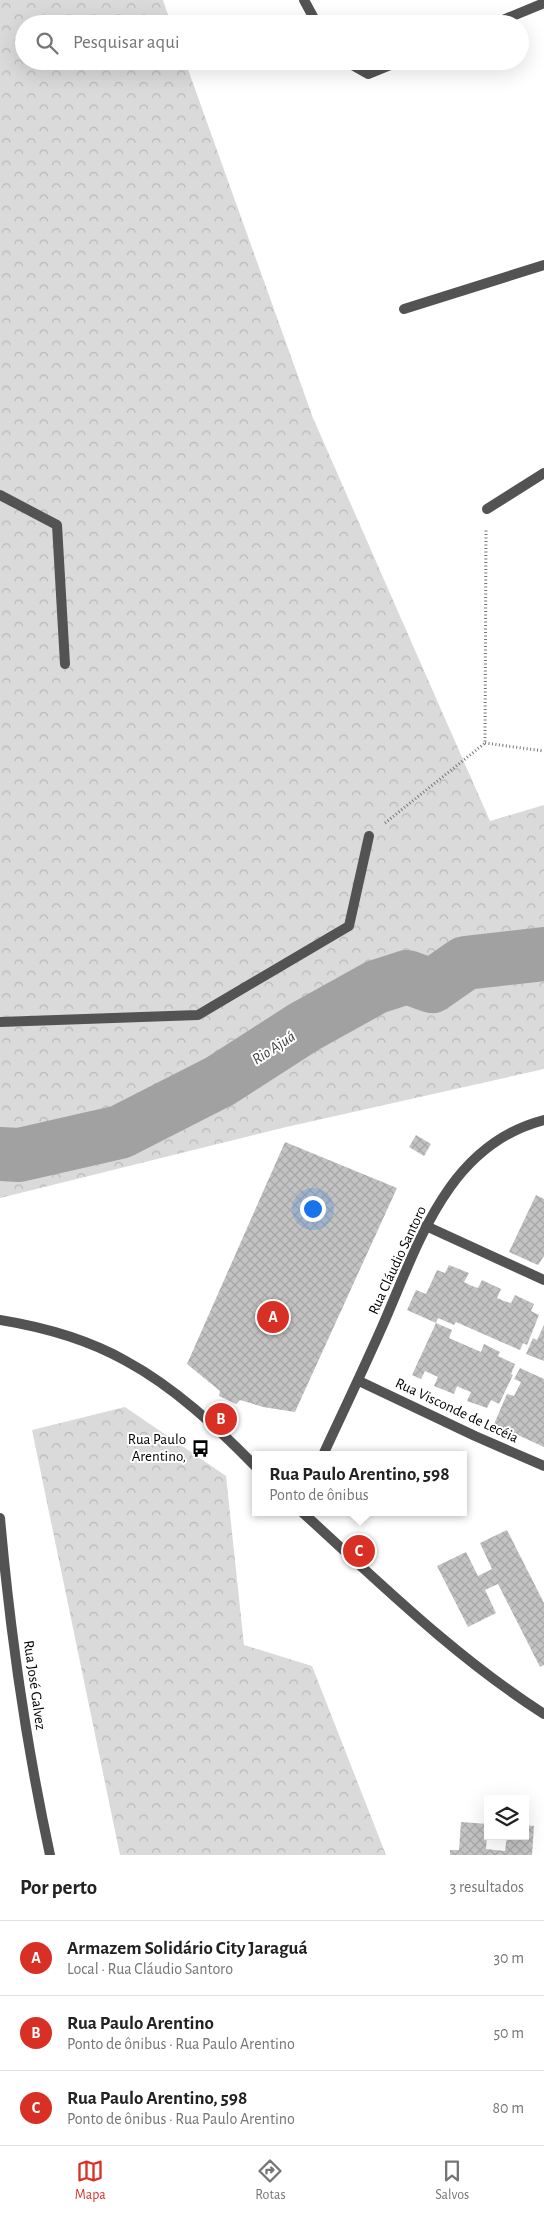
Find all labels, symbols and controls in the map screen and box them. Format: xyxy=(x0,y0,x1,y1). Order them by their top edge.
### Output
search box xyxy=(15,15,529,70)
icon: search xyxy=(33,29,61,57)
text: Pesquisar aqui xyxy=(73,33,179,52)
water label: Rio Ajuá xyxy=(249,1028,299,1068)
your location xyxy=(300,1196,326,1222)
street label: Rua Cláudio Santoro xyxy=(366,1204,429,1317)
pin: A xyxy=(257,1298,289,1336)
street label: Rua Visconde de Lecéia xyxy=(393,1375,521,1446)
pin: B xyxy=(205,1400,237,1438)
place label: Rua Paulo Arentino, xyxy=(128,1432,186,1464)
bus stop icon: Rua Paulo Arentino, xyxy=(190,1438,210,1458)
popup xyxy=(252,1451,467,1516)
text: Rua Paulo Arentino, 598 xyxy=(269,1465,450,1484)
text: Ponto de ônibus xyxy=(269,1487,369,1503)
pin: C xyxy=(343,1532,375,1570)
street label: Rua José Galvez xyxy=(21,1639,48,1731)
map controls xyxy=(484,1795,529,1840)
button: layers xyxy=(484,1795,529,1840)
text: Por perto xyxy=(20,1877,97,1898)
text: 3 resultados xyxy=(450,1879,524,1895)
text: Armazem Solidário City Jaraguá xyxy=(67,1939,308,1958)
text: A xyxy=(31,1950,41,1966)
text: 30 m xyxy=(494,1950,524,1966)
text: Local · Rua Cláudio Santoro xyxy=(67,1961,233,1977)
text: Rua Paulo Arentino xyxy=(67,2014,214,2033)
text: B xyxy=(31,2025,41,2041)
text: 50 m xyxy=(493,2025,524,2041)
text: Ponto de ônibus · Rua Paulo Arentino xyxy=(67,2036,295,2052)
text: Rua Paulo Arentino, 598 xyxy=(67,2089,247,2108)
text: C xyxy=(32,2100,40,2116)
text: 80 m xyxy=(493,2100,524,2116)
text: Ponto de ônibus · Rua Paulo Arentino xyxy=(67,2111,295,2127)
tab: Mapa xyxy=(75,2157,106,2204)
tab: Rotas xyxy=(255,2157,286,2204)
tab: Salvos xyxy=(435,2157,469,2204)

